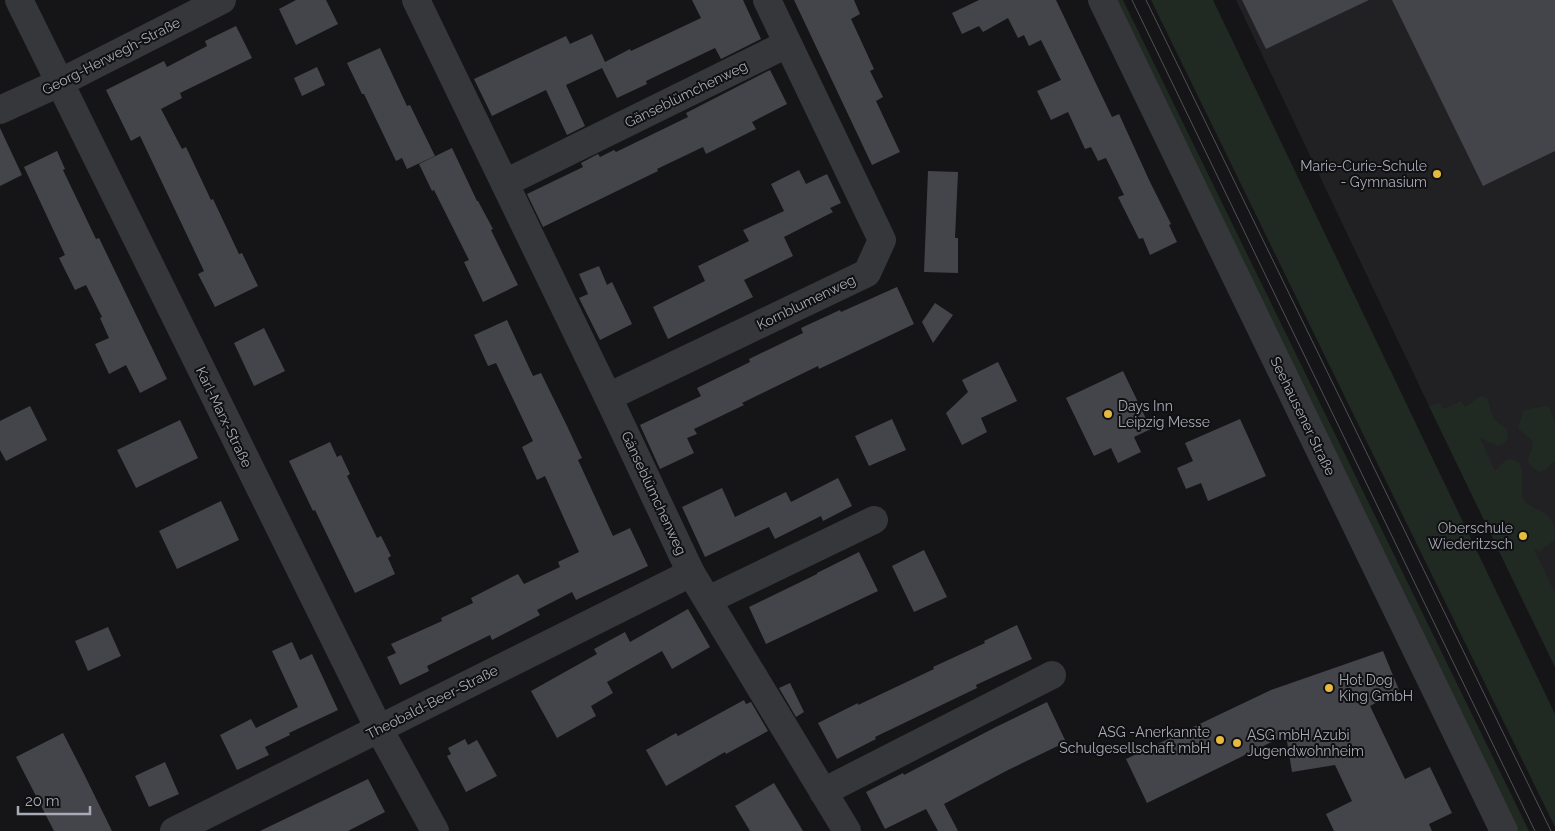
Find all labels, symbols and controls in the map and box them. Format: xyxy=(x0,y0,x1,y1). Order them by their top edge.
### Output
street label: Georg-Herwegh-Straße xyxy=(39,14,183,98)
street label: Gänseblümchenweg xyxy=(622,57,750,131)
place label: Marie-Curie-Schule - Gymnasium xyxy=(1300,158,1427,190)
marker: Marie-Curie-Schule - Gymnasium xyxy=(1431,168,1443,180)
street label: Kornblumenweg xyxy=(754,271,858,333)
street label: Seehausener Straße xyxy=(1267,354,1339,478)
street label: Karl-Marx-Straße xyxy=(193,364,255,470)
place label: Days Inn Leipzig Messe xyxy=(1118,398,1210,430)
marker: Days Inn Leipzig Messe xyxy=(1102,408,1114,420)
street label: Gänseblümchenweg xyxy=(618,429,690,557)
place label: Oberschule Wiederitzsch xyxy=(1428,520,1513,552)
marker: Oberschule Wiederitzsch xyxy=(1517,530,1529,542)
street label: Theobald-Beer-Straße xyxy=(364,662,500,742)
place label: Hot Dog King GmbH xyxy=(1339,672,1413,704)
marker: Hot Dog King GmbH xyxy=(1323,682,1335,694)
place label: ASG -Anerkannte Schulgesellschaft mbH xyxy=(1059,724,1210,756)
place label: ASG mbH Azubi Jugendwohnheim xyxy=(1247,727,1364,759)
marker: ASG -Anerkannte Schulgesellschaft mbH xyxy=(1214,734,1226,746)
marker: ASG mbH Azubi Jugendwohnheim xyxy=(1231,737,1243,749)
scale bar xyxy=(18,784,90,816)
text: 20 m xyxy=(25,792,60,810)

